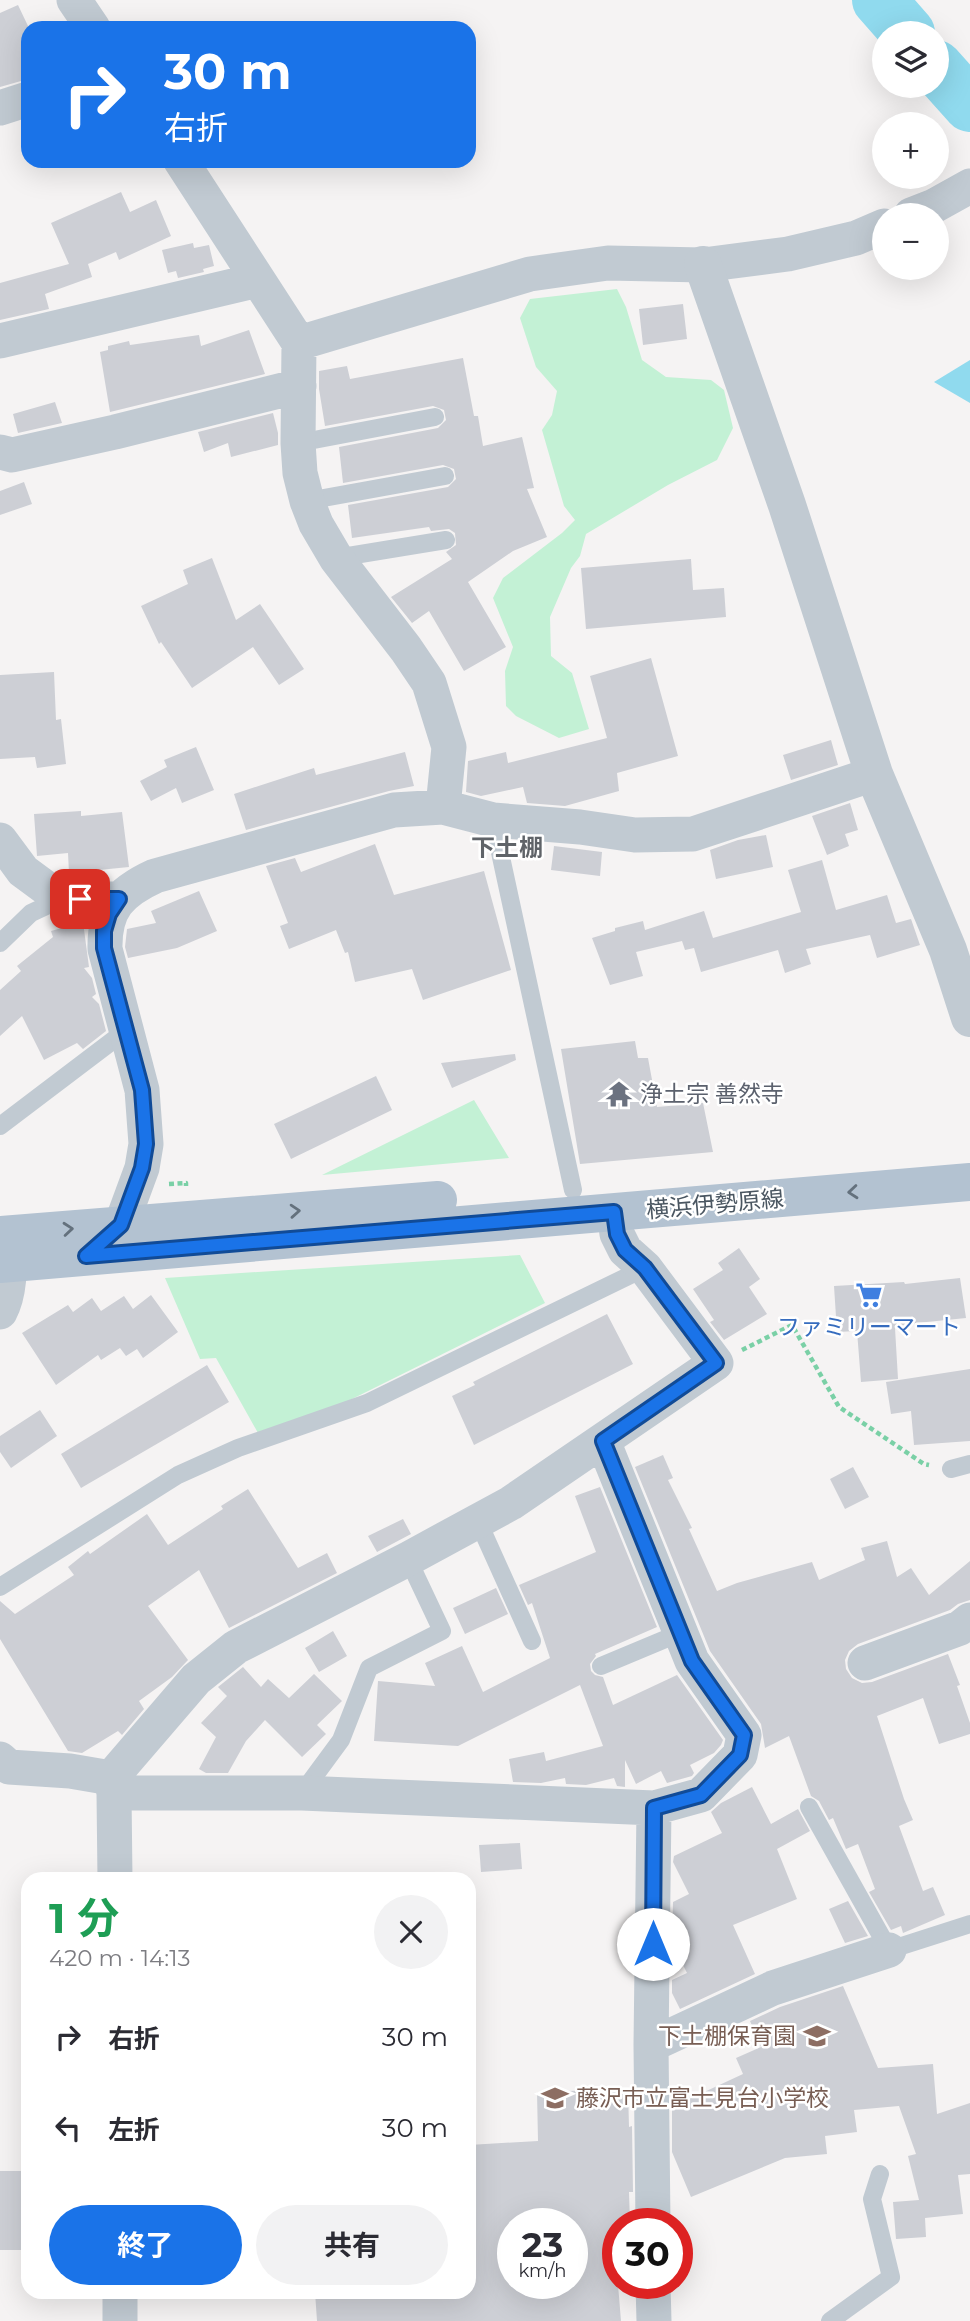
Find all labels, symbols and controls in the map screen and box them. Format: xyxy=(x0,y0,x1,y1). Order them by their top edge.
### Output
map controls xyxy=(872,21,949,280)
button: layers xyxy=(872,21,949,98)
text: 30 m xyxy=(164,42,292,101)
icon: right xyxy=(49,49,140,140)
text: 右折 xyxy=(164,108,228,147)
button: + xyxy=(872,112,949,189)
button: − xyxy=(872,203,949,280)
district label: 下土棚 xyxy=(471,833,543,862)
pin xyxy=(50,869,110,929)
icon: arrive xyxy=(61,880,99,918)
temple icon: 浄土宗 善然寺 xyxy=(604,1079,634,1109)
place label: 浄土宗 善然寺 xyxy=(640,1080,784,1108)
street label: 横浜伊勢原線 xyxy=(645,1184,785,1224)
one-way arrow xyxy=(847,1184,858,1199)
one-way arrow xyxy=(290,1204,301,1219)
one-way arrow xyxy=(63,1222,74,1237)
supermarket icon: ファミリーマート xyxy=(854,1280,884,1310)
place label: ファミリーマート xyxy=(777,1313,961,1341)
text: 1 分 xyxy=(49,1892,119,1944)
button: close xyxy=(374,1895,448,1969)
position arrow xyxy=(616,1907,690,1981)
text: 420 m · 14:13 xyxy=(49,1944,190,1972)
icon: right xyxy=(49,2018,87,2056)
text: 30 m xyxy=(382,2021,448,2053)
school or university icon: 下土棚保育園 xyxy=(802,2021,832,2051)
place label: 下土棚保育園 xyxy=(658,2022,796,2050)
text: 右折 xyxy=(108,2023,160,2055)
school or university icon: 藤沢市立富士見台小学校 xyxy=(540,2083,570,2113)
place label: 藤沢市立富士見台小学校 xyxy=(576,2084,829,2112)
icon: left xyxy=(49,2109,87,2147)
text: 30 m xyxy=(382,2112,448,2144)
text: 左折 xyxy=(108,2114,160,2146)
button: 終了 xyxy=(49,2205,242,2285)
button: 共有 xyxy=(256,2205,448,2285)
speed limit sign: 30 xyxy=(602,2208,693,2299)
text: 23 xyxy=(522,2223,563,2266)
text: km/h xyxy=(518,2260,567,2282)

